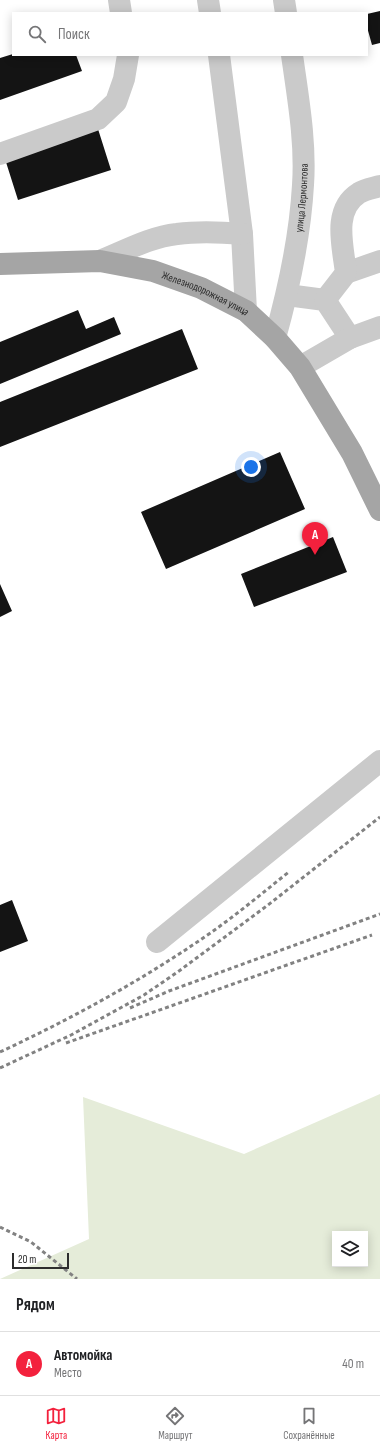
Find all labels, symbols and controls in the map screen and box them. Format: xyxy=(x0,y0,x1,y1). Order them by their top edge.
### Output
search box xyxy=(12,12,368,56)
icon: search xyxy=(26,23,48,45)
text: Поиск xyxy=(58,25,90,44)
street label: улица Лермонтова xyxy=(292,163,310,233)
street label: Железнодорожная улица xyxy=(160,268,252,318)
your location xyxy=(241,457,261,477)
pin: A xyxy=(302,522,328,555)
map controls xyxy=(332,1231,368,1267)
button: layers xyxy=(332,1231,368,1267)
scale bar xyxy=(12,1251,69,1270)
text: 20 m xyxy=(18,1253,36,1266)
text: Рядом xyxy=(16,1295,55,1315)
text: Автомойка xyxy=(54,1346,112,1365)
text: A xyxy=(26,1356,32,1372)
text: 40 m xyxy=(342,1356,364,1372)
text: Место xyxy=(54,1365,82,1381)
tab: Карта xyxy=(45,1405,67,1442)
tab: Маршрут xyxy=(158,1405,193,1442)
tab: Сохранённые xyxy=(283,1405,335,1442)

